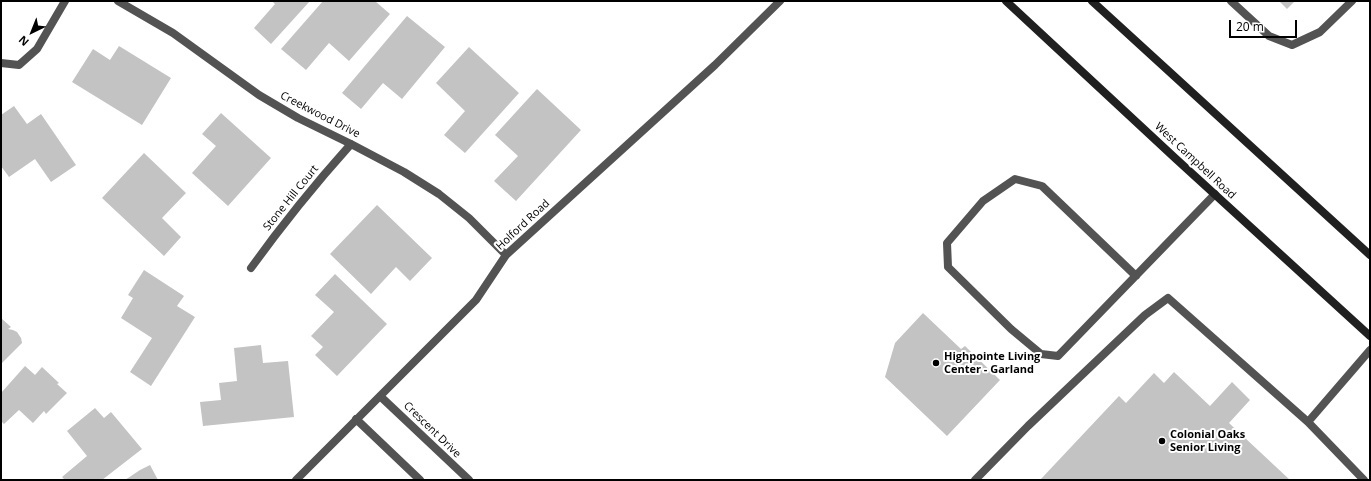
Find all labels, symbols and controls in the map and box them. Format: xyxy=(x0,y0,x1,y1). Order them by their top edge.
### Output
north arrow xyxy=(12,12,52,52)
scale bar xyxy=(1231,12,1299,38)
text: 20 m xyxy=(1236,18,1264,35)
text: N xyxy=(15,33,32,50)
street label: Creekwood Drive xyxy=(278,89,362,141)
street label: West Campbell Road xyxy=(1152,120,1238,202)
street label: Stone Hill Court xyxy=(261,163,321,233)
street label: Holford Road xyxy=(494,197,552,253)
place label: Highpointe Living Center - Garland xyxy=(944,350,1040,376)
marker: Highpointe Living Center - Garland xyxy=(931,358,941,368)
street label: Crescent Drive xyxy=(401,399,463,461)
place label: Colonial Oaks Senior Living xyxy=(1170,428,1245,454)
marker: Colonial Oaks Senior Living xyxy=(1157,436,1167,446)

